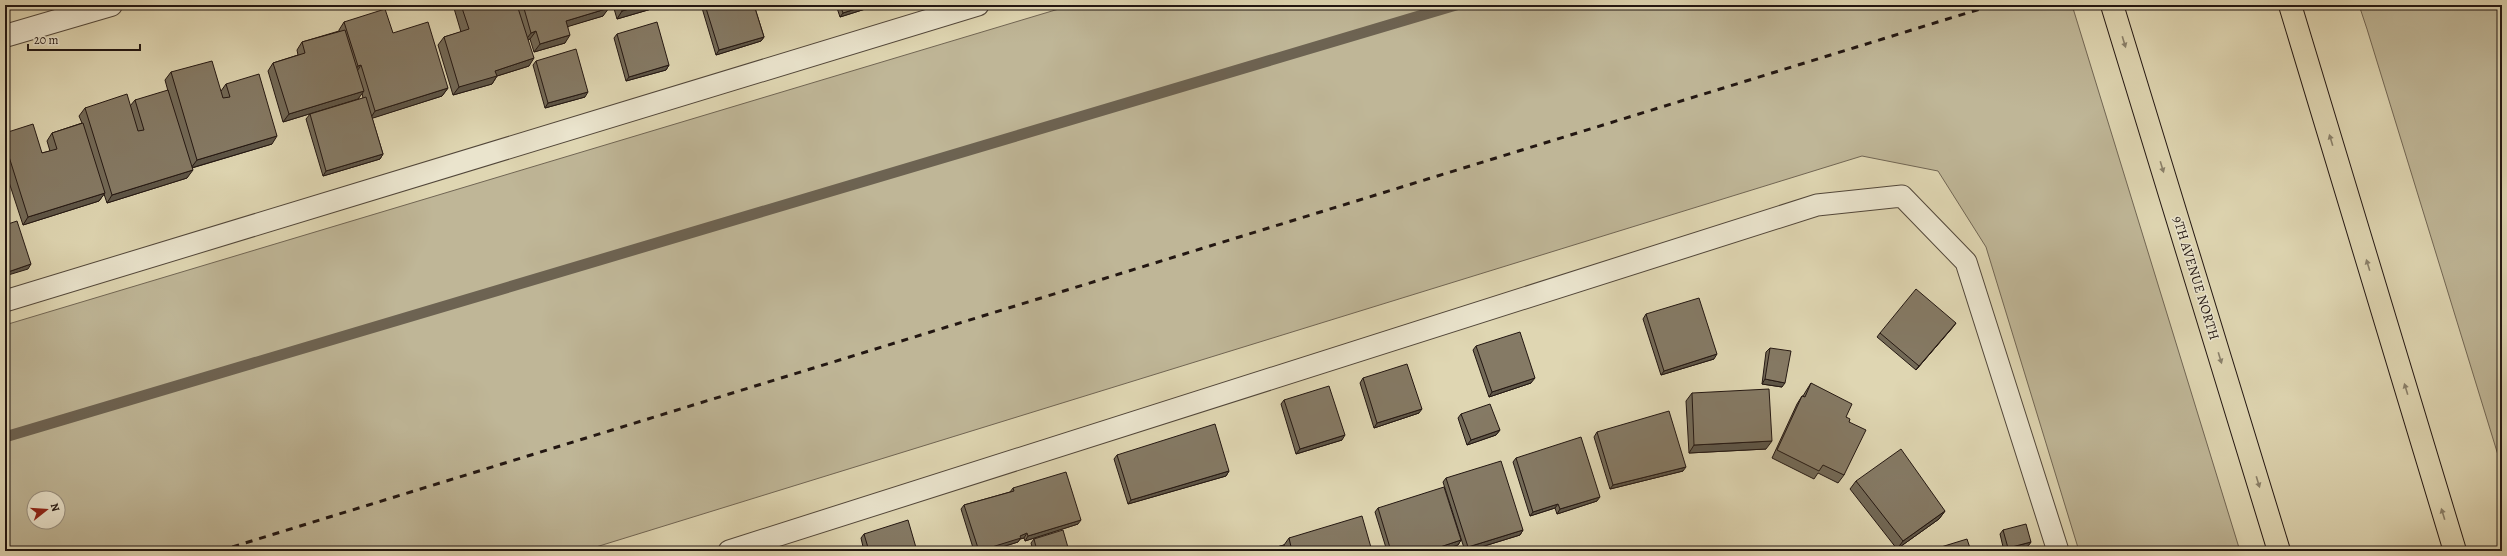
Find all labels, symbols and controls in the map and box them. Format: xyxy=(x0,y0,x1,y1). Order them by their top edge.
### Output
scale bar xyxy=(28,26,140,52)
text: 20 m xyxy=(34,32,58,48)
one-way arrow xyxy=(2121,37,2127,49)
one-way arrow xyxy=(2328,134,2334,146)
one-way arrow xyxy=(2159,161,2165,173)
street label: 9TH AVENUE NORTH xyxy=(2168,214,2224,342)
one-way arrow xyxy=(2365,258,2371,270)
one-way arrow xyxy=(2217,352,2223,364)
one-way arrow xyxy=(2403,383,2409,395)
one-way arrow xyxy=(2255,476,2261,488)
north arrow xyxy=(26,490,66,530)
text: N xyxy=(47,501,63,513)
one-way arrow xyxy=(2440,507,2446,519)

